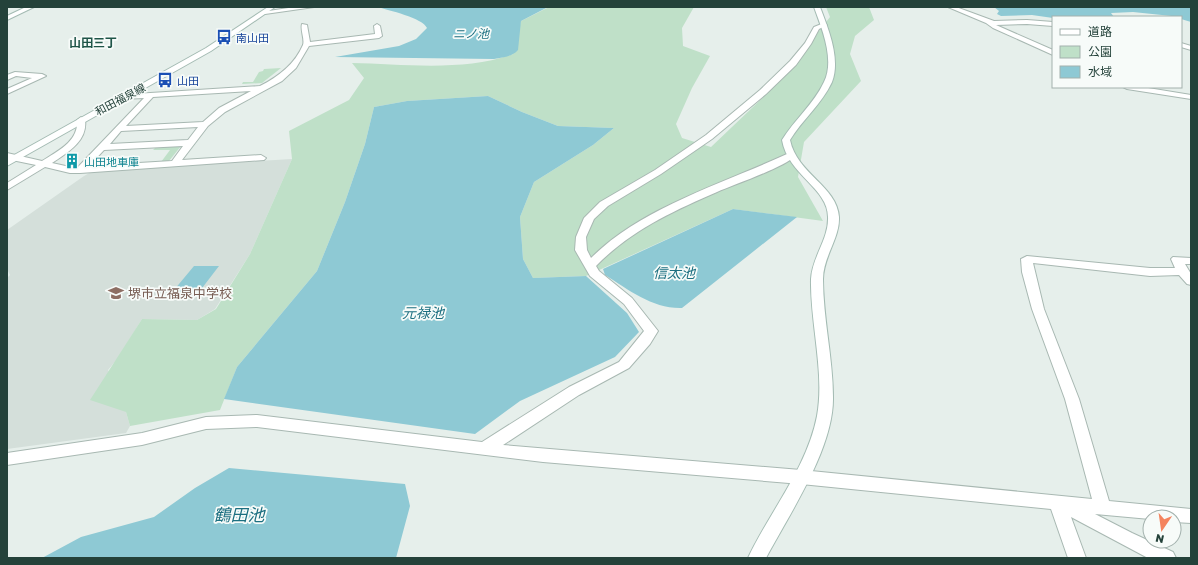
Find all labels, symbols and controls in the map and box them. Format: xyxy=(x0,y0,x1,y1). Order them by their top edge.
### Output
legend xyxy=(1052,16,1182,88)
text: 道路 xyxy=(1088,24,1112,39)
water label: ニノ池 xyxy=(453,26,490,41)
bus stop icon: 南山田 xyxy=(215,28,233,46)
place label: 南山田 xyxy=(236,31,269,44)
district label: 山田三丁 xyxy=(69,35,117,50)
text: 公園 xyxy=(1088,44,1112,59)
text: 水域 xyxy=(1088,64,1112,79)
bus stop icon: 山田 xyxy=(156,71,174,89)
place label: 山田 xyxy=(177,74,199,87)
street label: 和田福泉線 xyxy=(93,80,147,118)
building icon: 山田地車庫 xyxy=(63,152,81,170)
place label: 山田地車庫 xyxy=(84,155,139,168)
water label: 信太池 xyxy=(653,264,697,281)
school or university icon: 堺市立福泉中学校 xyxy=(107,284,125,302)
place label: 堺市立福泉中学校 xyxy=(128,285,232,301)
water label: 元禄池 xyxy=(402,304,446,321)
water label: 鶴田池 xyxy=(214,504,266,525)
north arrow xyxy=(1142,509,1182,549)
text: N xyxy=(1154,532,1165,547)

